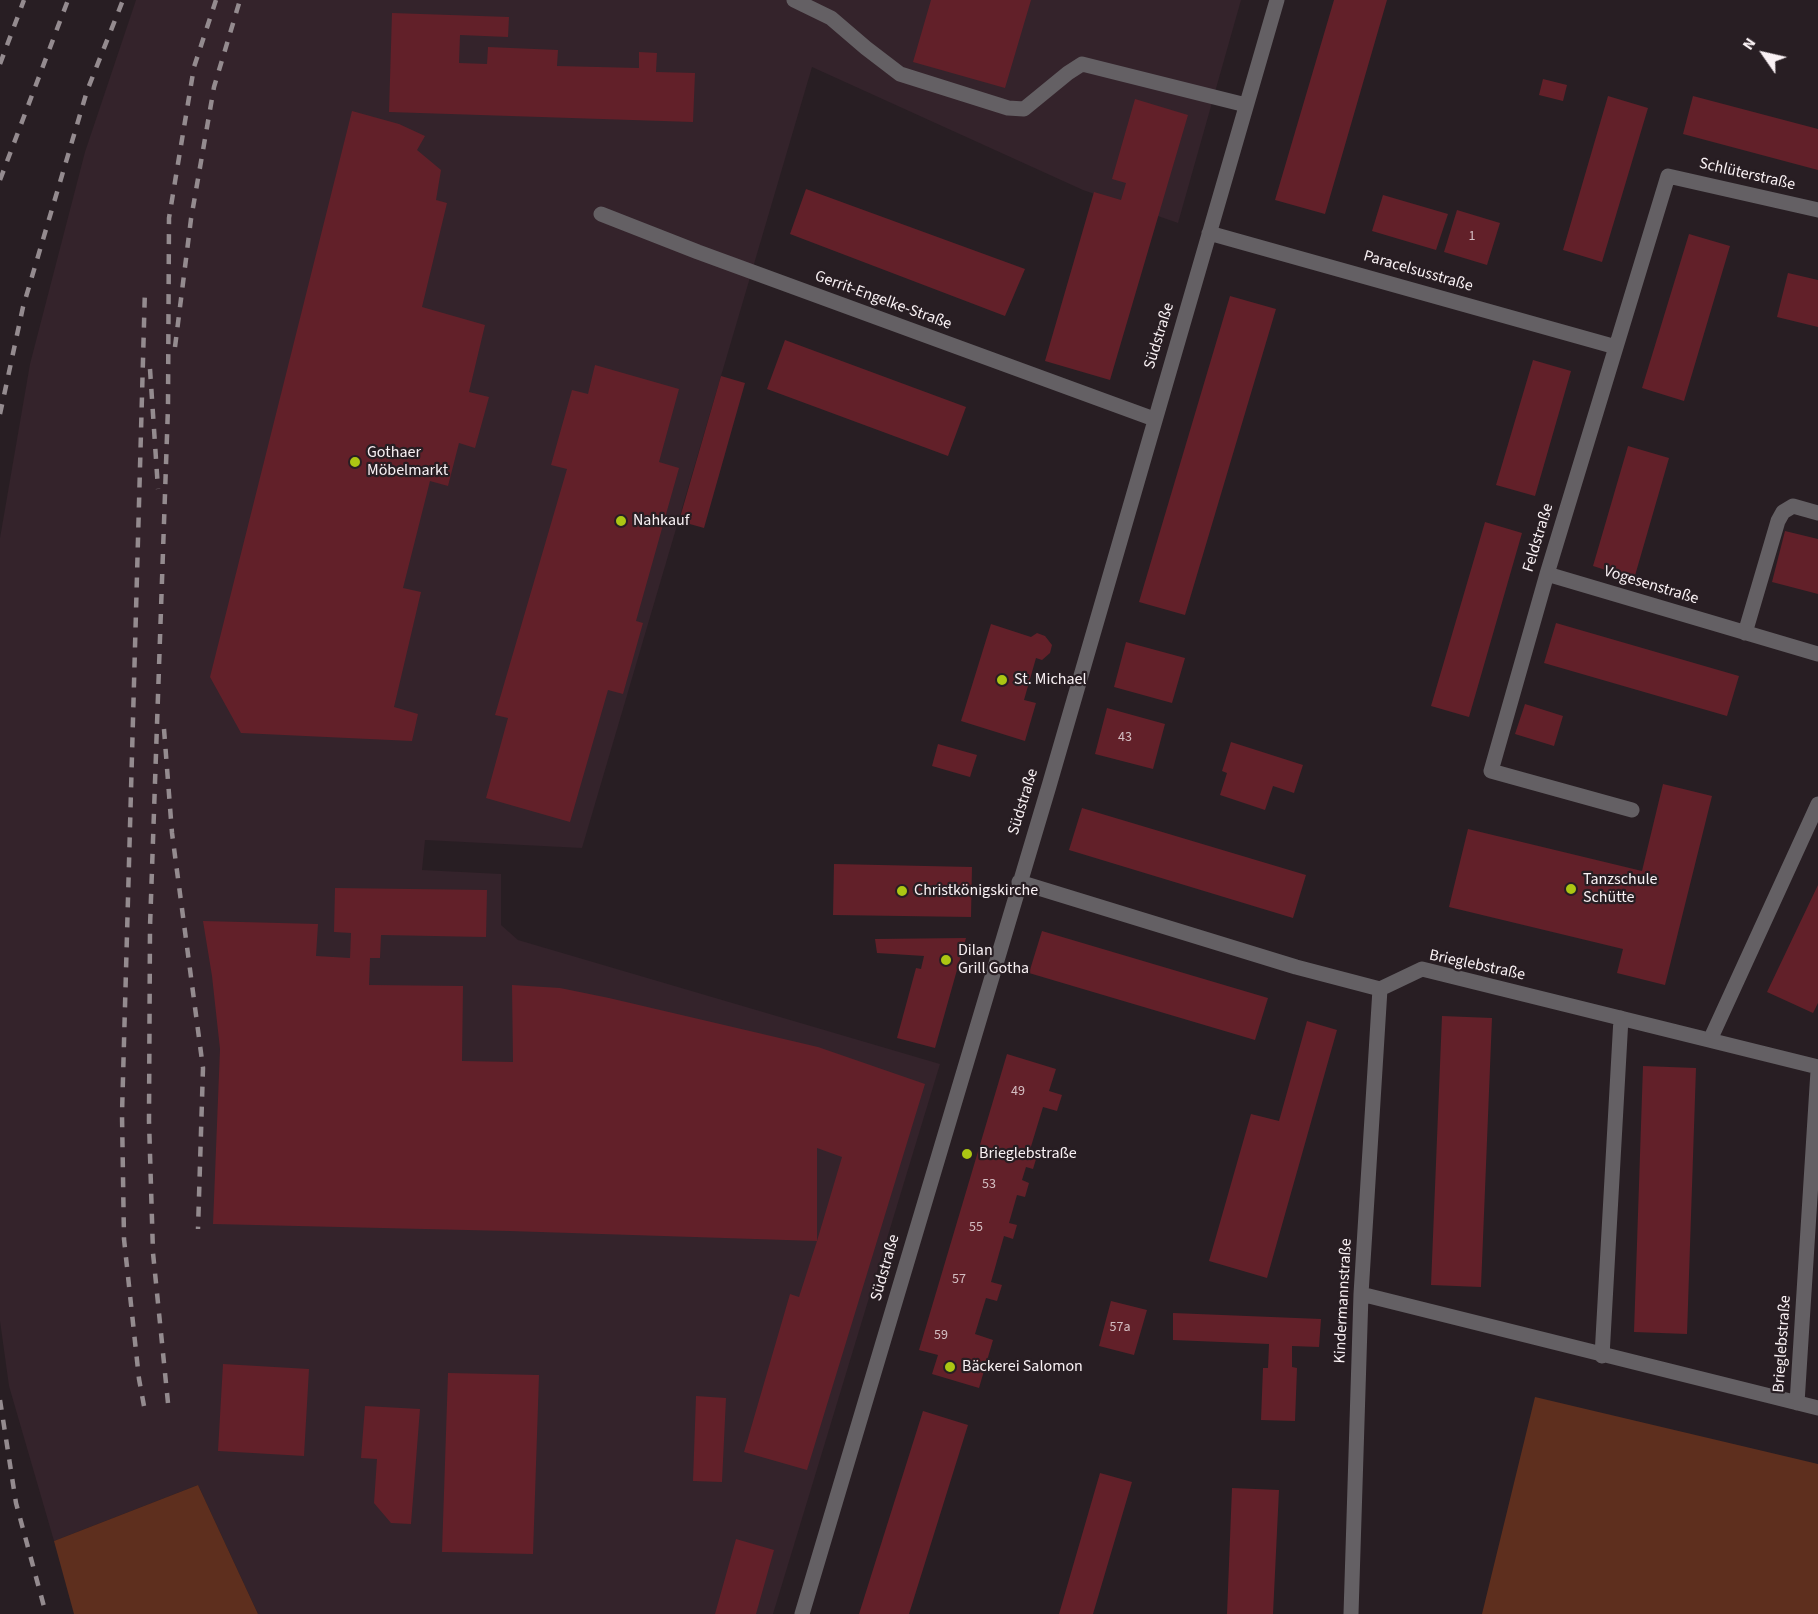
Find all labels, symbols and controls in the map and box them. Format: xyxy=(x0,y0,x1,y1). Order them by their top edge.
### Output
north arrow xyxy=(1734,24,1794,84)
text: N xyxy=(1737,33,1761,55)
street label: Schlüterstraße xyxy=(1697,155,1797,195)
house number: 1 xyxy=(1469,229,1475,245)
street label: Paracelsusstraße xyxy=(1361,247,1475,297)
street label: Gerrit-Engelke-Straße xyxy=(812,267,954,335)
street label: Südstraße xyxy=(1141,301,1179,371)
place label: Gothaer Möbelmarkt xyxy=(367,443,448,481)
marker: Gothaer Möbelmarkt xyxy=(348,455,362,469)
street label: Feldstraße xyxy=(1519,501,1559,575)
place label: Nahkauf xyxy=(633,511,689,531)
marker: Nahkauf xyxy=(614,514,628,528)
street label: Vogesenstraße xyxy=(1601,562,1701,610)
place label: St. Michael xyxy=(1014,670,1087,690)
marker: St. Michael xyxy=(995,673,1009,687)
house number: 43 xyxy=(1118,730,1132,746)
street label: Südstraße xyxy=(1005,767,1043,837)
place label: Tanzschule Schütte xyxy=(1583,870,1657,908)
place label: Christkönigskirche xyxy=(914,881,1038,901)
marker: Tanzschule Schütte xyxy=(1564,882,1578,896)
marker: Christkönigskirche xyxy=(895,884,909,898)
place label: Dilan Grill Gotha xyxy=(958,941,1029,979)
street label: Brieglebstraße xyxy=(1427,946,1527,986)
marker: Dilan Grill Gotha xyxy=(939,953,953,967)
house number: 49 xyxy=(1011,1084,1025,1100)
place label: Brieglebstraße xyxy=(979,1144,1077,1164)
marker: Brieglebstraße xyxy=(960,1147,974,1161)
house number: 53 xyxy=(982,1177,996,1193)
house number: 55 xyxy=(969,1220,983,1236)
street label: Südstraße xyxy=(867,1233,905,1303)
street label: Kindermannstraße xyxy=(1331,1238,1357,1364)
house number: 57 xyxy=(952,1272,966,1288)
street label: Brieglebstraße xyxy=(1770,1295,1796,1393)
house number: 57a xyxy=(1110,1320,1130,1336)
house number: 59 xyxy=(934,1328,948,1344)
place label: Bäckerei Salomon xyxy=(962,1357,1083,1377)
marker: Bäckerei Salomon xyxy=(943,1360,957,1374)

